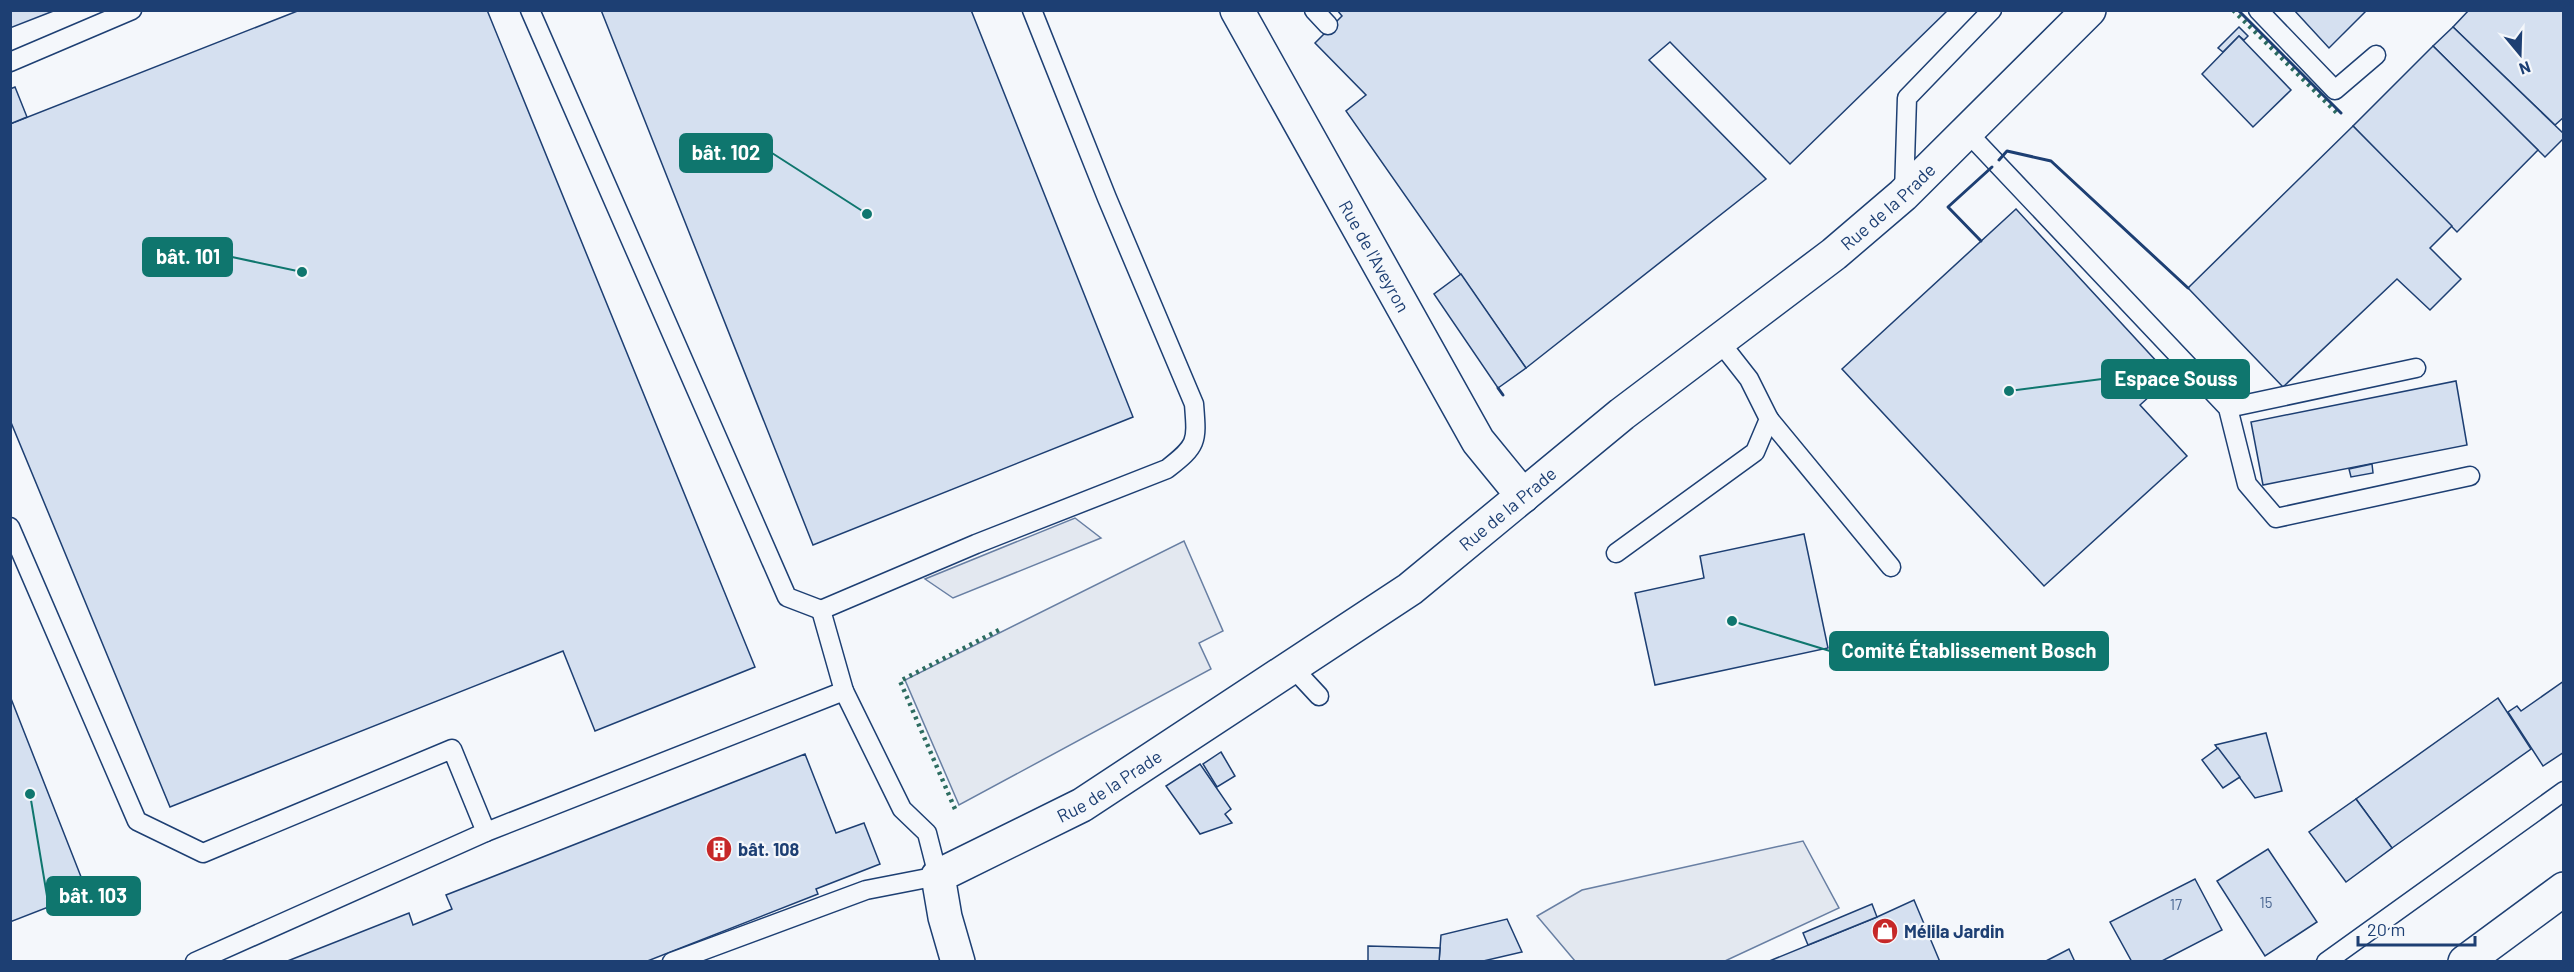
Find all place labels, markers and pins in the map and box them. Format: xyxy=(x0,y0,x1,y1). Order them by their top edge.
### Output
callout: bât. 102 xyxy=(680,134,772,172)
callout: bât. 101 xyxy=(143,238,232,276)
callout: Espace Souss xyxy=(2102,360,2249,398)
callout: Comité Établissement Bosch xyxy=(1830,632,2108,670)
building icon: bât. 108 xyxy=(704,834,734,864)
place label: bât. 108 xyxy=(738,838,800,860)
callout: bât. 103 xyxy=(47,877,140,915)
shop icon: Mélila Jardin xyxy=(1870,916,1900,946)
place label: Mélila Jardin xyxy=(1904,920,2004,942)

